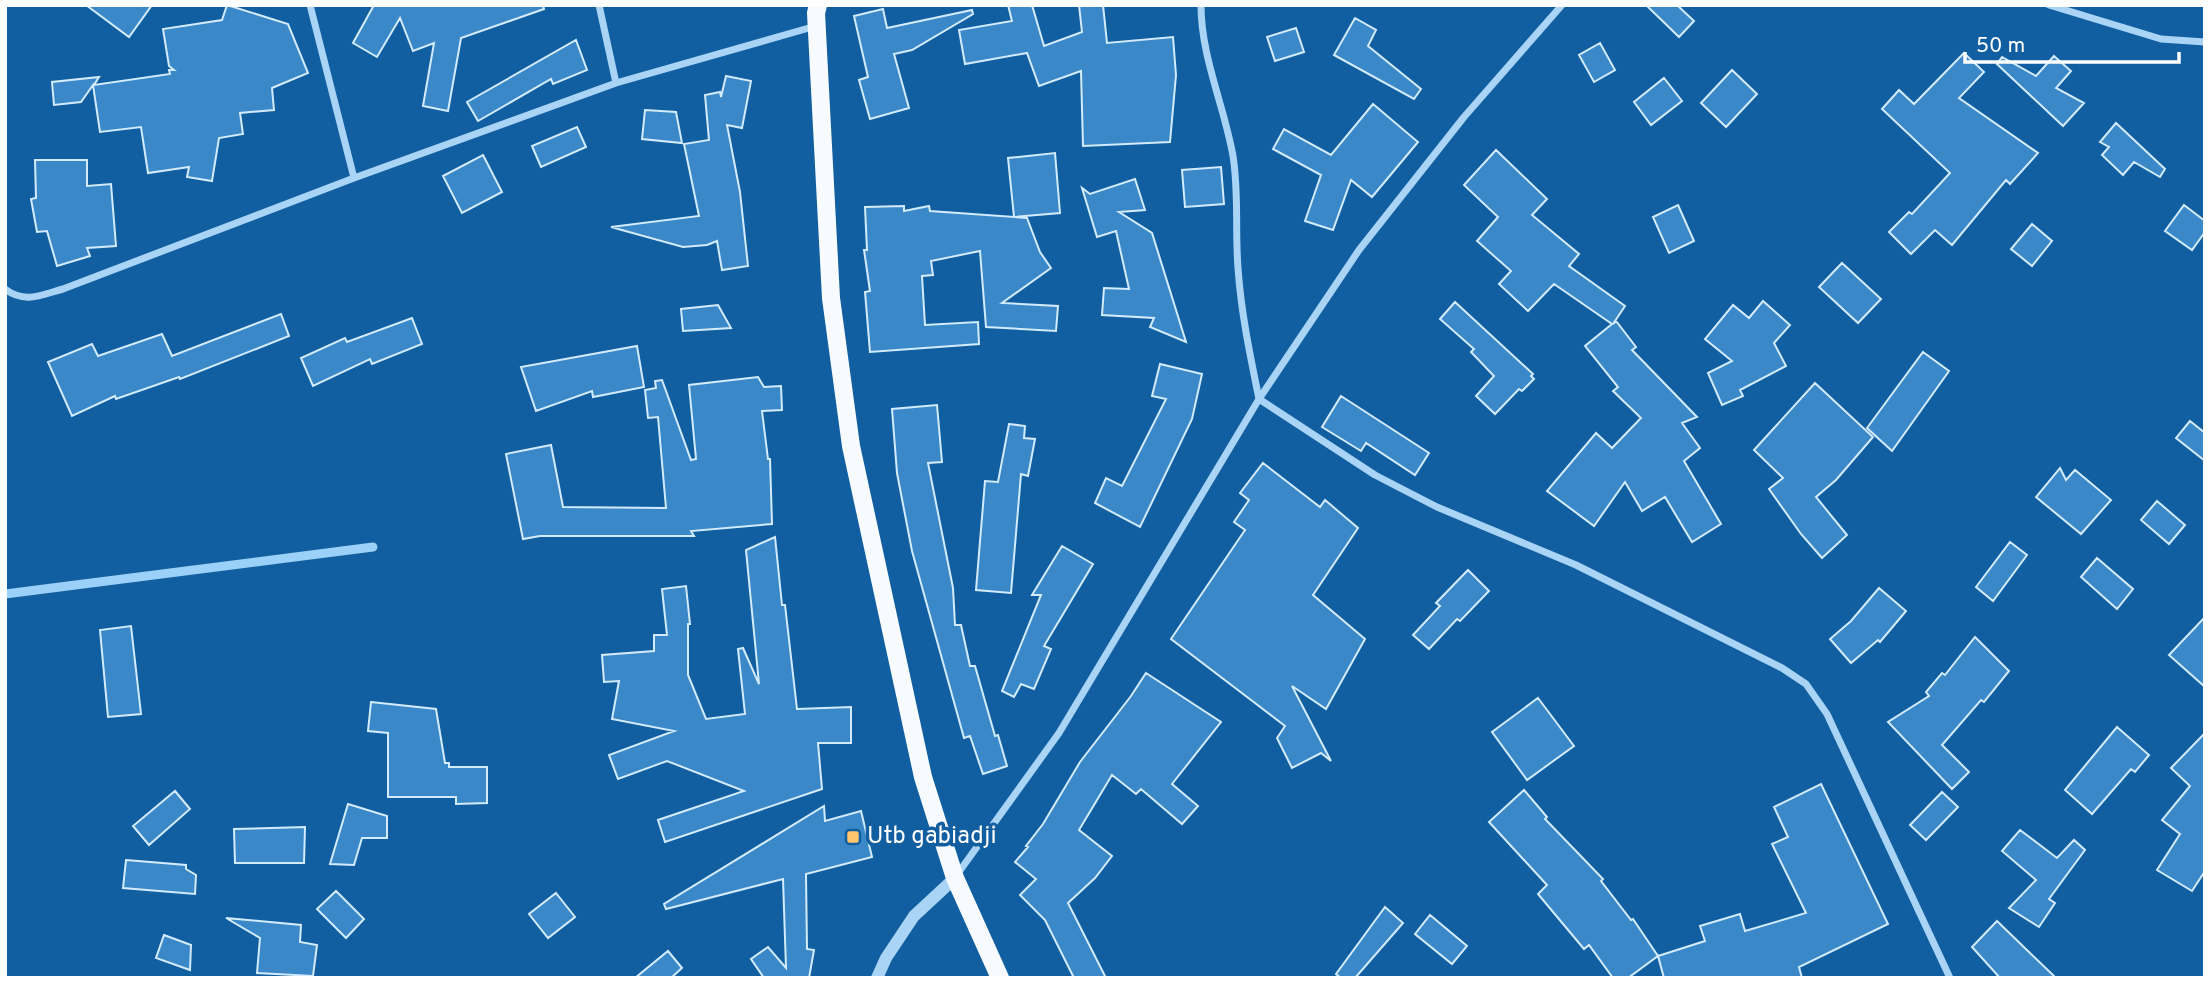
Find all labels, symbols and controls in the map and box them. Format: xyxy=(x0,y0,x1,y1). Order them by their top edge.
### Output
scale bar xyxy=(1965,21,2178,65)
text: 50 m xyxy=(1976,33,2025,60)
place label: Utb gabiadji xyxy=(867,822,997,852)
marker: Utb gabiadji xyxy=(845,829,861,845)

